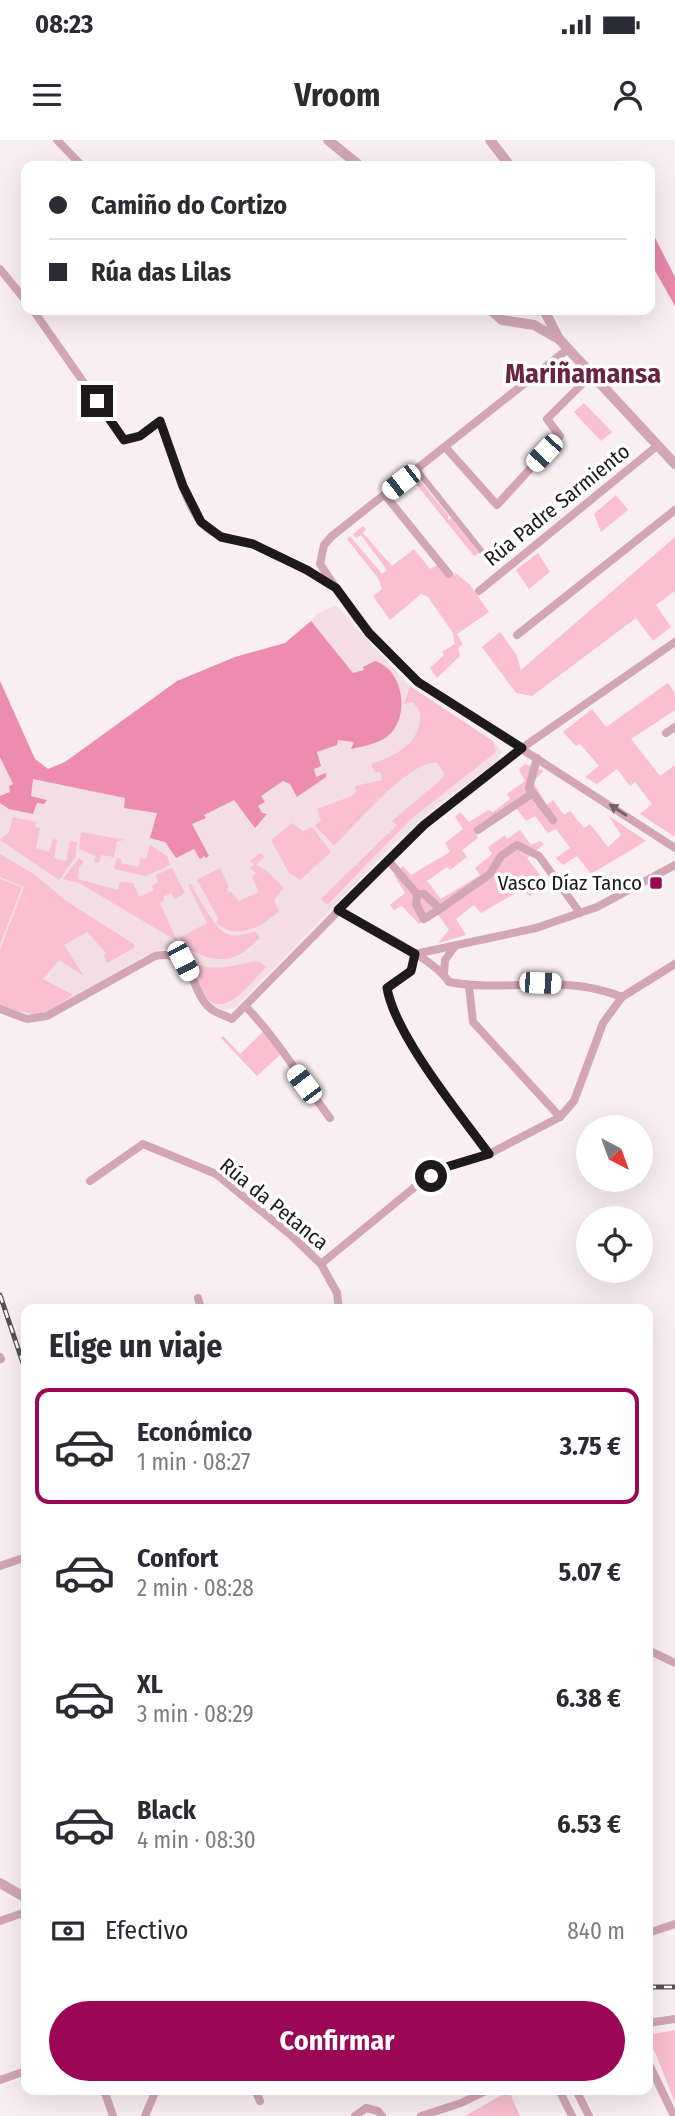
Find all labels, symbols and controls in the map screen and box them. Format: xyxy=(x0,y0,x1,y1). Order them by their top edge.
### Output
text: 08:23 xyxy=(35,9,93,40)
icon: menu xyxy=(28,76,66,114)
text: Vroom xyxy=(295,76,380,114)
icon: person xyxy=(609,76,647,114)
text: Camiño do Cortizo xyxy=(91,190,287,221)
text: Rúa das Lilas xyxy=(91,257,231,288)
district label: Mariñamansa xyxy=(505,357,661,390)
route end xyxy=(81,385,113,417)
car xyxy=(522,430,567,476)
street label: Rúa Padre Sarmiento xyxy=(479,438,635,572)
car xyxy=(378,461,425,503)
one-way arrow xyxy=(609,803,627,817)
place label: Vasco Díaz Tanco xyxy=(498,870,642,896)
marker: Vasco Díaz Tanco xyxy=(648,875,664,891)
car xyxy=(164,938,203,984)
car xyxy=(519,972,562,994)
car xyxy=(283,1061,326,1107)
north arrow xyxy=(576,1115,653,1192)
map controls xyxy=(576,1115,653,1283)
street label: Rúa da Petanca xyxy=(215,1152,333,1256)
route start xyxy=(415,1160,447,1192)
button: locate xyxy=(576,1206,653,1283)
text: Elige un viaje xyxy=(49,1327,222,1365)
icon: car xyxy=(53,1415,116,1478)
text: Económico xyxy=(137,1417,252,1448)
text: 3.75 € xyxy=(560,1431,621,1462)
text: 1 min · 08:27 xyxy=(137,1448,250,1476)
icon: car xyxy=(53,1541,116,1604)
text: Confort xyxy=(137,1543,218,1574)
text: 5.07 € xyxy=(558,1557,621,1588)
text: 2 min · 08:28 xyxy=(137,1574,254,1602)
icon: car xyxy=(53,1667,116,1730)
text: XL xyxy=(137,1669,163,1700)
text: 6.38 € xyxy=(556,1683,621,1714)
text: 3 min · 08:29 xyxy=(137,1700,254,1728)
icon: car xyxy=(53,1793,116,1856)
text: Black xyxy=(137,1795,196,1826)
text: 6.53 € xyxy=(557,1809,621,1840)
text: 4 min · 08:30 xyxy=(137,1826,256,1854)
icon: cash xyxy=(49,1912,87,1950)
text: Efectivo xyxy=(105,1915,189,1946)
text: 840 m xyxy=(567,1917,625,1945)
button: Confirmar xyxy=(49,2001,625,2081)

